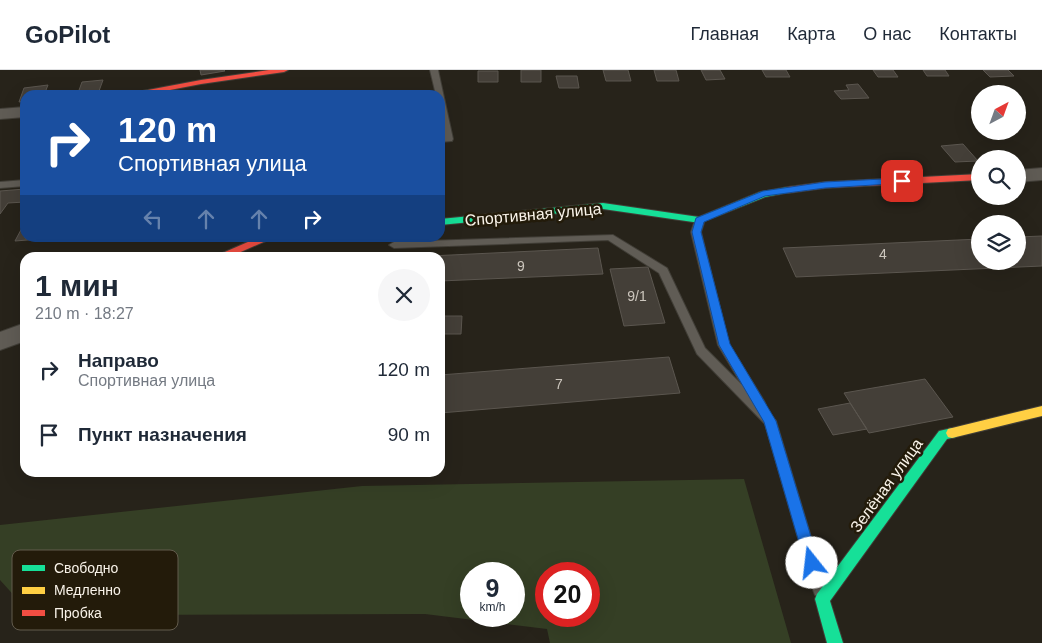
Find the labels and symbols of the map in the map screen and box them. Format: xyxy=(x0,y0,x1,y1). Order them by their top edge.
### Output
north arrow xyxy=(971,85,1026,140)
pin xyxy=(881,160,923,202)
street label: Спортивная улица xyxy=(464,200,602,229)
house number: 4 xyxy=(879,246,887,262)
house number: 9 xyxy=(517,258,525,274)
house number: 9/1 xyxy=(627,288,647,304)
house number: 7 xyxy=(555,376,563,392)
street label: Зелёная улица xyxy=(847,435,926,535)
position arrow xyxy=(785,536,837,588)
legend xyxy=(12,550,178,630)
text: Свободно xyxy=(54,560,119,576)
speed limit sign: 20 xyxy=(535,562,600,627)
text: Медленно xyxy=(54,582,121,598)
text: Пробка xyxy=(54,605,102,621)

